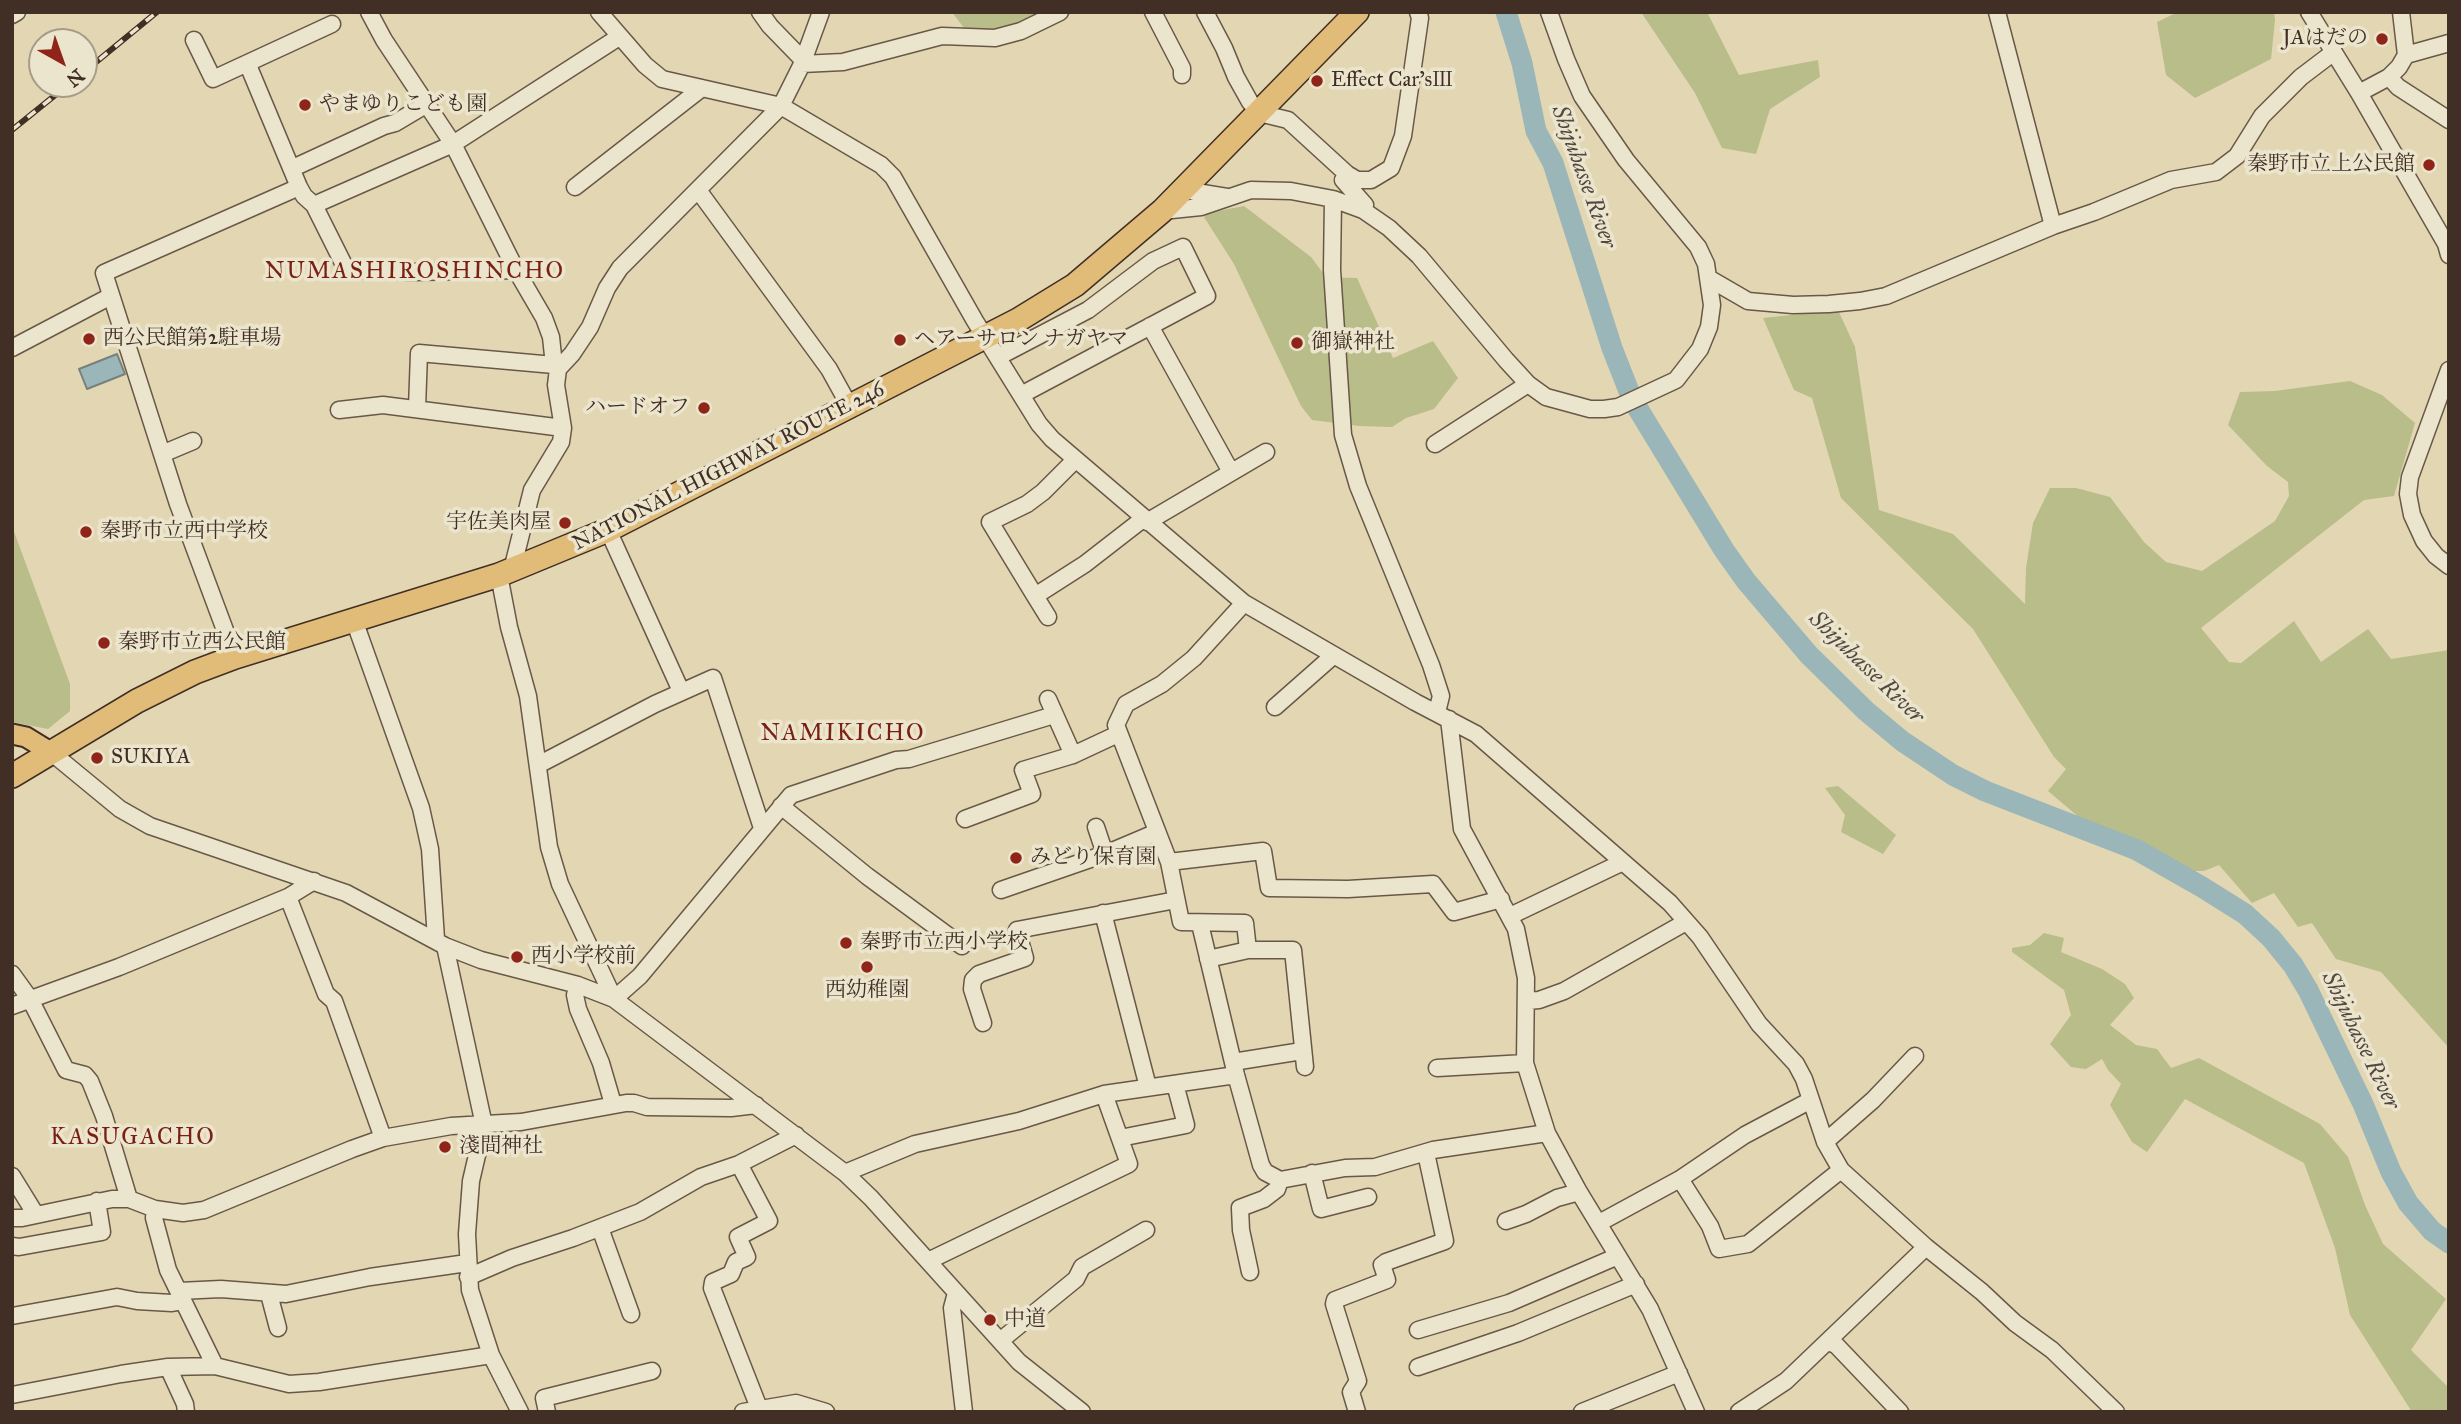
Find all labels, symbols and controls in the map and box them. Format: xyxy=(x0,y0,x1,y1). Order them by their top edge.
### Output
place label: JAはだの xyxy=(2283,26,2368,52)
north arrow xyxy=(28,28,98,98)
marker: JAはだの xyxy=(2374,31,2390,47)
text: N xyxy=(62,64,89,92)
place label: Effect Car'sⅢ xyxy=(1331,68,1453,94)
marker: Effect Car'sⅢ xyxy=(1309,73,1325,89)
place label: やまゆりこども園 xyxy=(319,92,487,118)
marker: やまゆりこども園 xyxy=(297,97,313,113)
water label: Shijuhasse River xyxy=(1544,102,1622,252)
place label: 秦野市立上公民館 xyxy=(2247,152,2415,178)
marker: 秦野市立上公民館 xyxy=(2421,157,2437,173)
district label: NUMASHIROSHINCHO xyxy=(267,258,563,286)
place label: 西公民館第2駐車場 xyxy=(103,326,281,352)
place label: ヘアーサロン ナガヤマ xyxy=(914,327,1128,353)
place label: 御嶽神社 xyxy=(1311,330,1395,356)
marker: 西公民館第2駐車場 xyxy=(81,331,97,347)
marker: ヘアーサロン ナガヤマ xyxy=(892,332,908,348)
marker: 御嶽神社 xyxy=(1289,335,1305,351)
street label: NATIONAL HIGHWAY ROUTE 246 xyxy=(569,377,889,557)
place label: ハードオフ xyxy=(585,395,690,421)
marker: ハードオフ xyxy=(696,400,712,416)
place label: 宇佐美肉屋 xyxy=(446,510,551,536)
marker: 宇佐美肉屋 xyxy=(557,515,573,531)
place label: 秦野市立西中学校 xyxy=(100,519,268,545)
marker: 秦野市立西中学校 xyxy=(78,524,94,540)
water label: Shijuhasse River xyxy=(1802,606,1930,730)
place label: 秦野市立西公民館 xyxy=(118,630,286,656)
marker: 秦野市立西公民館 xyxy=(96,635,112,651)
district label: NAMIKICHO xyxy=(762,720,924,748)
place label: SUKIYA xyxy=(111,745,191,771)
marker: SUKIYA xyxy=(89,750,105,766)
place label: みどり保育園 xyxy=(1030,845,1156,871)
marker: みどり保育園 xyxy=(1008,850,1024,866)
place label: 秦野市立西小学校 xyxy=(860,930,1028,956)
marker: 秦野市立西小学校 xyxy=(838,935,854,951)
place label: 西小学校前 xyxy=(531,944,636,970)
marker: 西小学校前 xyxy=(509,949,525,965)
marker: 西幼稚園 xyxy=(859,959,875,975)
water label: Shijuhasse River xyxy=(2315,968,2405,1114)
place label: 西幼稚園 xyxy=(825,978,909,1004)
district label: KASUGACHO xyxy=(51,1124,215,1152)
place label: 淺間神社 xyxy=(459,1134,543,1160)
marker: 淺間神社 xyxy=(437,1139,453,1155)
place label: 中道 xyxy=(1004,1307,1046,1333)
marker: 中道 xyxy=(982,1312,998,1328)

